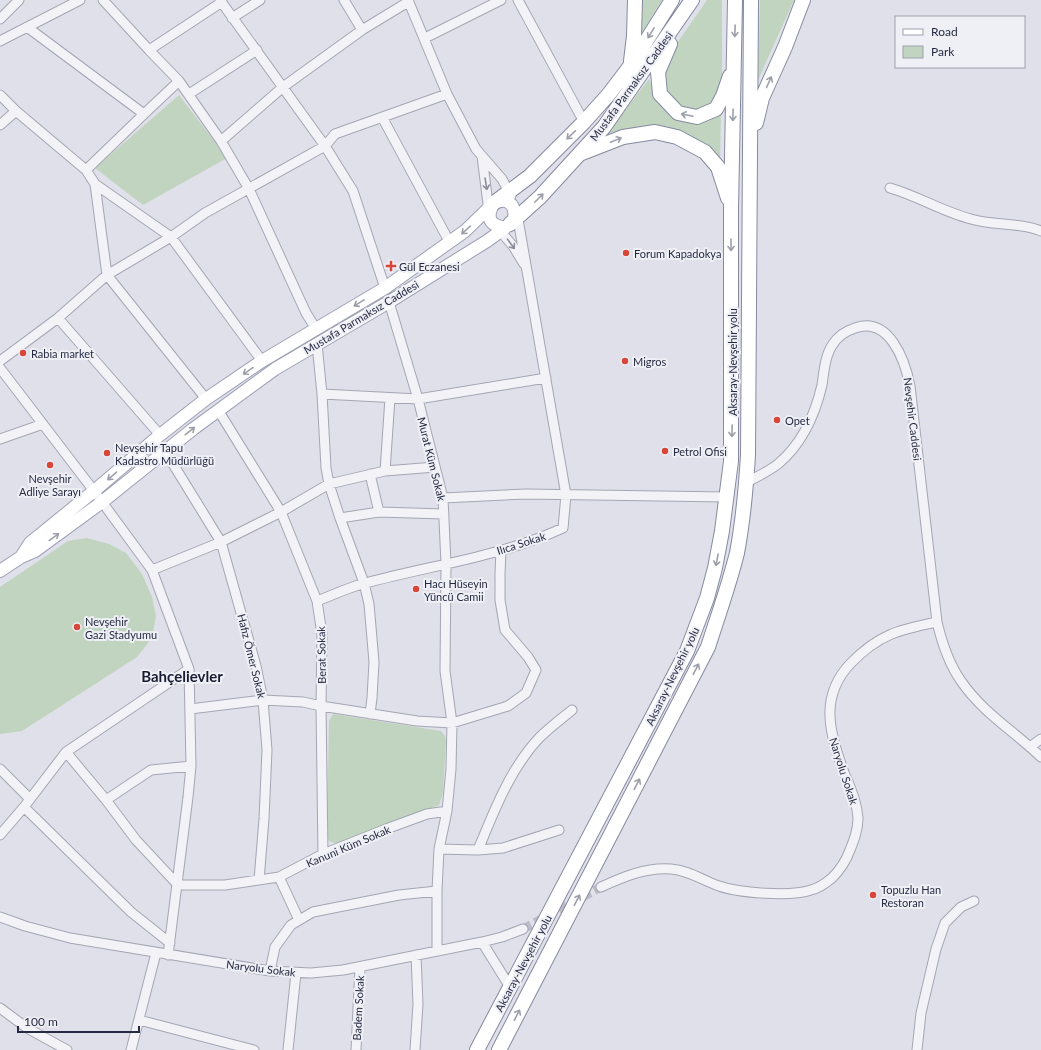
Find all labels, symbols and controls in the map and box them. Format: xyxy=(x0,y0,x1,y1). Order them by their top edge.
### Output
legend xyxy=(895,16,1025,68)
one-way arrow xyxy=(731,24,739,37)
text: Road xyxy=(931,24,958,39)
one-way arrow xyxy=(647,27,655,38)
street label: Mustafa Parmaksız Caddesi xyxy=(587,29,675,143)
text: Park xyxy=(931,44,955,59)
one-way arrow xyxy=(766,77,773,89)
one-way arrow xyxy=(729,108,737,121)
one-way arrow xyxy=(681,110,694,118)
one-way arrow xyxy=(566,130,576,140)
one-way arrow xyxy=(610,135,622,143)
one-way arrow xyxy=(482,177,490,190)
one-way arrow xyxy=(534,193,544,203)
one-way arrow xyxy=(461,225,471,234)
one-way arrow xyxy=(727,238,735,251)
one-way arrow xyxy=(507,239,515,250)
place label: Forum Kapadokya xyxy=(634,247,721,260)
marker: Forum Kapadokya xyxy=(621,248,631,258)
place label: Gül Eczanesi xyxy=(399,260,460,273)
marker: Gül Eczanesi xyxy=(386,261,396,271)
street label: Mustafa Parmaksız Caddesi xyxy=(301,277,421,357)
one-way arrow xyxy=(353,300,365,308)
street label: Aksaray-Nevşehir yolu xyxy=(726,308,739,416)
place label: Rabia market xyxy=(31,347,94,360)
marker: Rabia market xyxy=(18,348,28,358)
place label: Migros xyxy=(633,355,667,368)
marker: Migros xyxy=(620,356,630,366)
one-way arrow xyxy=(243,367,254,375)
street label: Nevşehir Caddesi xyxy=(901,377,925,462)
place label: Opet xyxy=(785,414,810,427)
marker: Opet xyxy=(772,415,782,425)
street label: Murat Küm Sokak xyxy=(415,416,449,503)
one-way arrow xyxy=(728,424,736,437)
one-way arrow xyxy=(184,427,195,436)
place label: Nevşehir Tapu Kadastro Müdürlüğü xyxy=(115,441,214,467)
place label: Petrol Ofisi xyxy=(673,445,727,458)
marker: Petrol Ofisi xyxy=(660,446,670,456)
marker: Nevşehir Tapu Kadastro Müdürlüğü xyxy=(102,448,112,458)
marker: Nevşehir Adliye Sarayı xyxy=(45,460,55,470)
one-way arrow xyxy=(108,471,118,480)
place label: Nevşehir Adliye Sarayı xyxy=(19,472,81,498)
street label: Ilıca Sokak xyxy=(495,529,547,557)
one-way arrow xyxy=(48,533,59,541)
one-way arrow xyxy=(712,553,720,566)
place label: Hacı Hüseyin Yüncü Camii xyxy=(424,577,488,603)
marker: Hacı Hüseyin Yüncü Camii xyxy=(411,584,421,594)
street label: Hafız Ömer Sokak xyxy=(235,612,269,700)
place label: Nevşehir Gazi Stadyumu xyxy=(85,615,157,641)
marker: Nevşehir Gazi Stadyumu xyxy=(72,622,82,632)
street label: Aksaray-Nevşehir yolu xyxy=(643,625,701,727)
street label: Berat Sokak xyxy=(314,626,328,684)
one-way arrow xyxy=(693,663,701,675)
district label: Bahçelievler xyxy=(141,667,223,685)
street label: Naryolu Sokak xyxy=(827,736,861,807)
one-way arrow xyxy=(633,779,641,791)
street label: Kanuni Küm Sokak xyxy=(304,822,393,870)
place label: Topuzlu Han Restoran xyxy=(881,883,941,909)
marker: Topuzlu Han Restoran xyxy=(868,890,878,900)
one-way arrow xyxy=(574,894,581,906)
street label: Aksaray-Nevşehir yolu xyxy=(492,912,554,1014)
street label: Naryolu Sokak xyxy=(226,957,297,979)
street label: Badem Sokak xyxy=(350,975,366,1041)
scale bar xyxy=(18,1008,139,1034)
one-way arrow xyxy=(514,1010,521,1022)
text: 100 m xyxy=(24,1014,58,1029)

